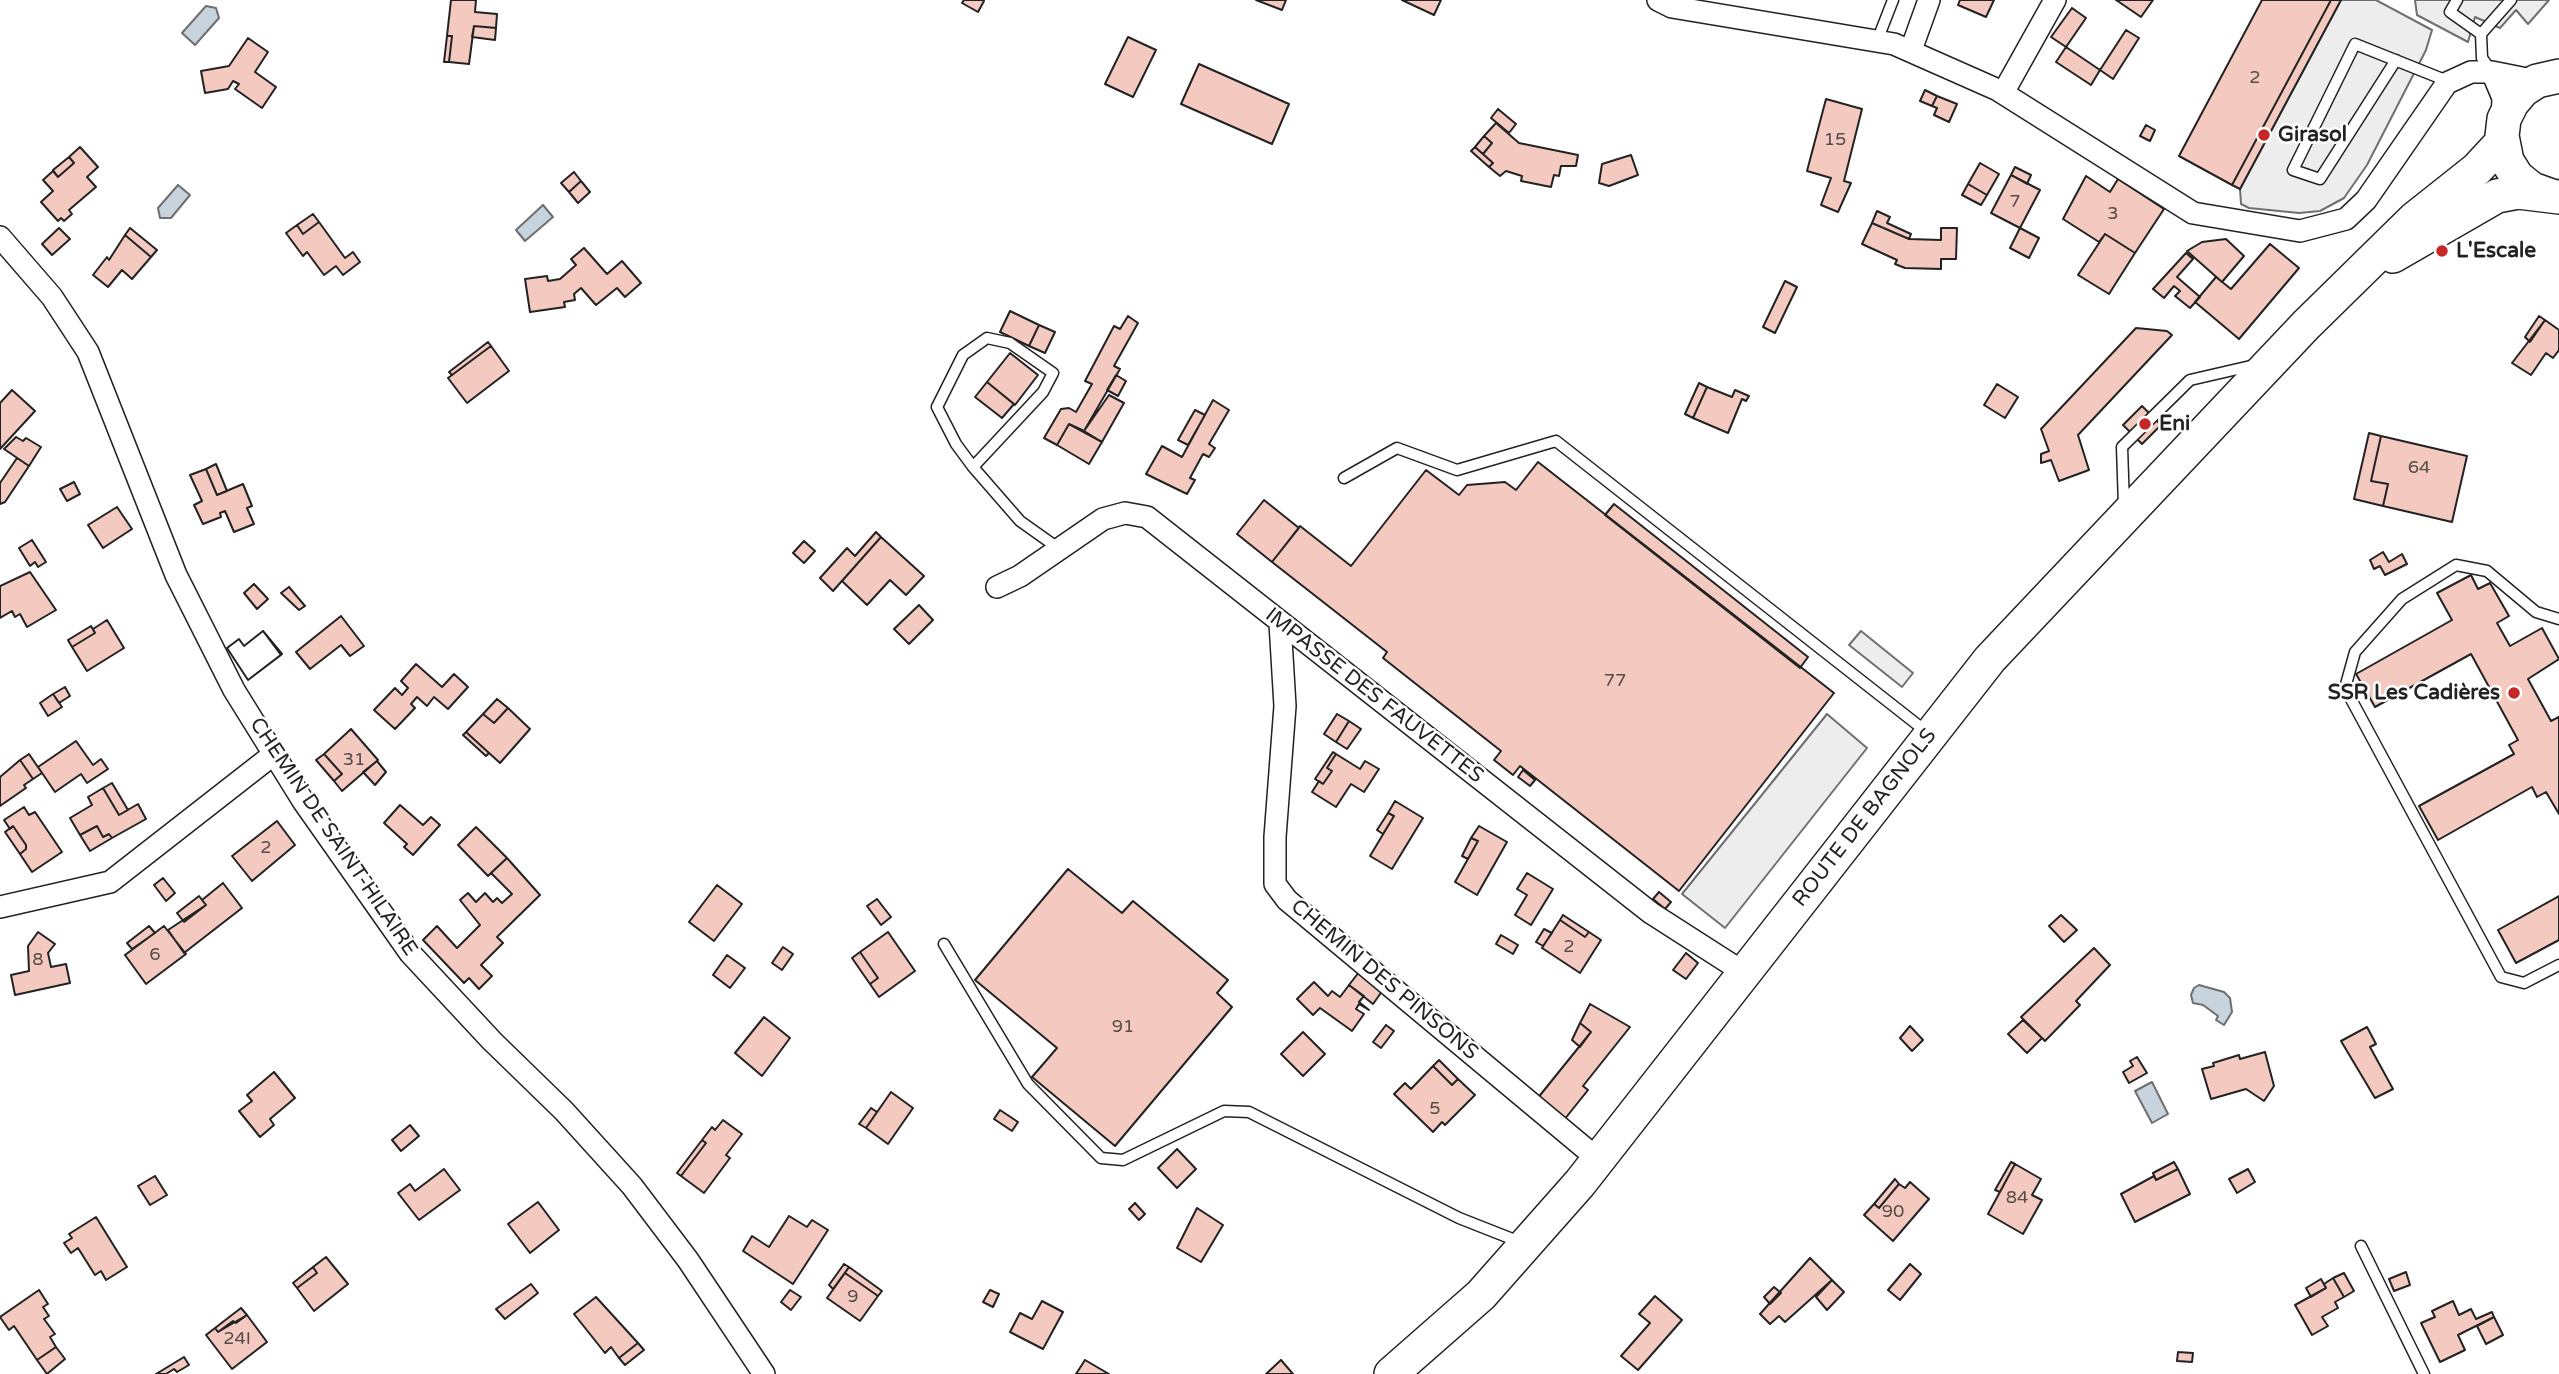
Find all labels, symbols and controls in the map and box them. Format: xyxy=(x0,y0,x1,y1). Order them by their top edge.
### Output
house number: 2 xyxy=(2249,67,2261,89)
place label: Girasol xyxy=(2278,122,2347,148)
marker: Girasol xyxy=(2256,127,2272,143)
house number: 15 xyxy=(1824,129,1846,151)
house number: 7 xyxy=(2009,191,2021,213)
house number: 3 xyxy=(2107,203,2119,225)
place label: L'Escale xyxy=(2456,238,2536,264)
marker: L'Escale xyxy=(2434,243,2450,259)
place label: Eni xyxy=(2159,411,2190,437)
marker: Eni xyxy=(2137,416,2153,432)
house number: 64 xyxy=(2408,457,2430,479)
street label: IMPASSE DES FAUVETTES xyxy=(1260,603,1488,789)
house number: 77 xyxy=(1604,670,1626,692)
place label: SSR Les Cadières xyxy=(2328,680,2500,706)
marker: SSR Les Cadières xyxy=(2506,685,2522,701)
street label: CHEMIN DE SAINT-HILAIRE xyxy=(244,713,422,961)
street label: ROUTE DE BAGNOLS xyxy=(1788,724,1942,912)
house number: 31 xyxy=(343,749,365,771)
house number: 2 xyxy=(260,837,272,859)
street label: CHEMIN DES PINSONS xyxy=(1285,894,1483,1066)
house number: 2 xyxy=(1563,936,1575,958)
house number: 6 xyxy=(149,944,161,966)
house number: 8 xyxy=(32,949,44,971)
house number: 91 xyxy=(1112,1016,1134,1038)
house number: 5 xyxy=(1429,1098,1441,1120)
house number: 84 xyxy=(2006,1187,2028,1209)
house number: 90 xyxy=(1882,1201,1904,1223)
house number: 9 xyxy=(847,1286,859,1308)
house number: 24I xyxy=(223,1328,251,1350)

